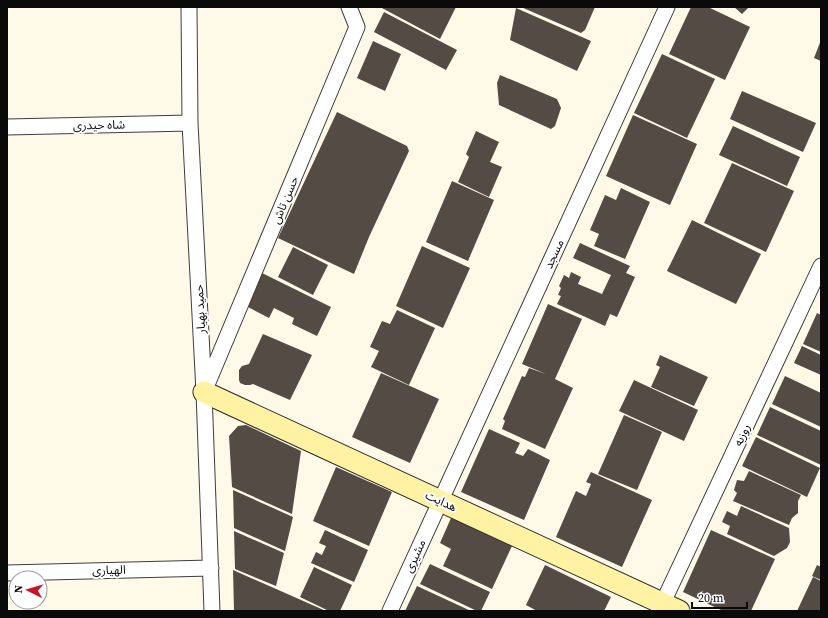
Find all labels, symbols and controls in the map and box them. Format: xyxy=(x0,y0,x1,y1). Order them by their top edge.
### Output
street label: شاه حیدری xyxy=(73,117,125,133)
street label: حسن تاش xyxy=(268,174,302,226)
street label: مسجد xyxy=(540,237,568,271)
street label: حمید بهیار xyxy=(191,284,209,335)
street label: روزبه xyxy=(730,421,754,449)
street label: هدایت xyxy=(423,487,459,515)
street label: مشیری xyxy=(400,537,430,575)
street label: الهیاری xyxy=(92,562,126,578)
north arrow xyxy=(8,570,48,610)
scale bar xyxy=(692,584,747,610)
text: N xyxy=(11,585,26,594)
text: 20 m xyxy=(698,590,724,606)

